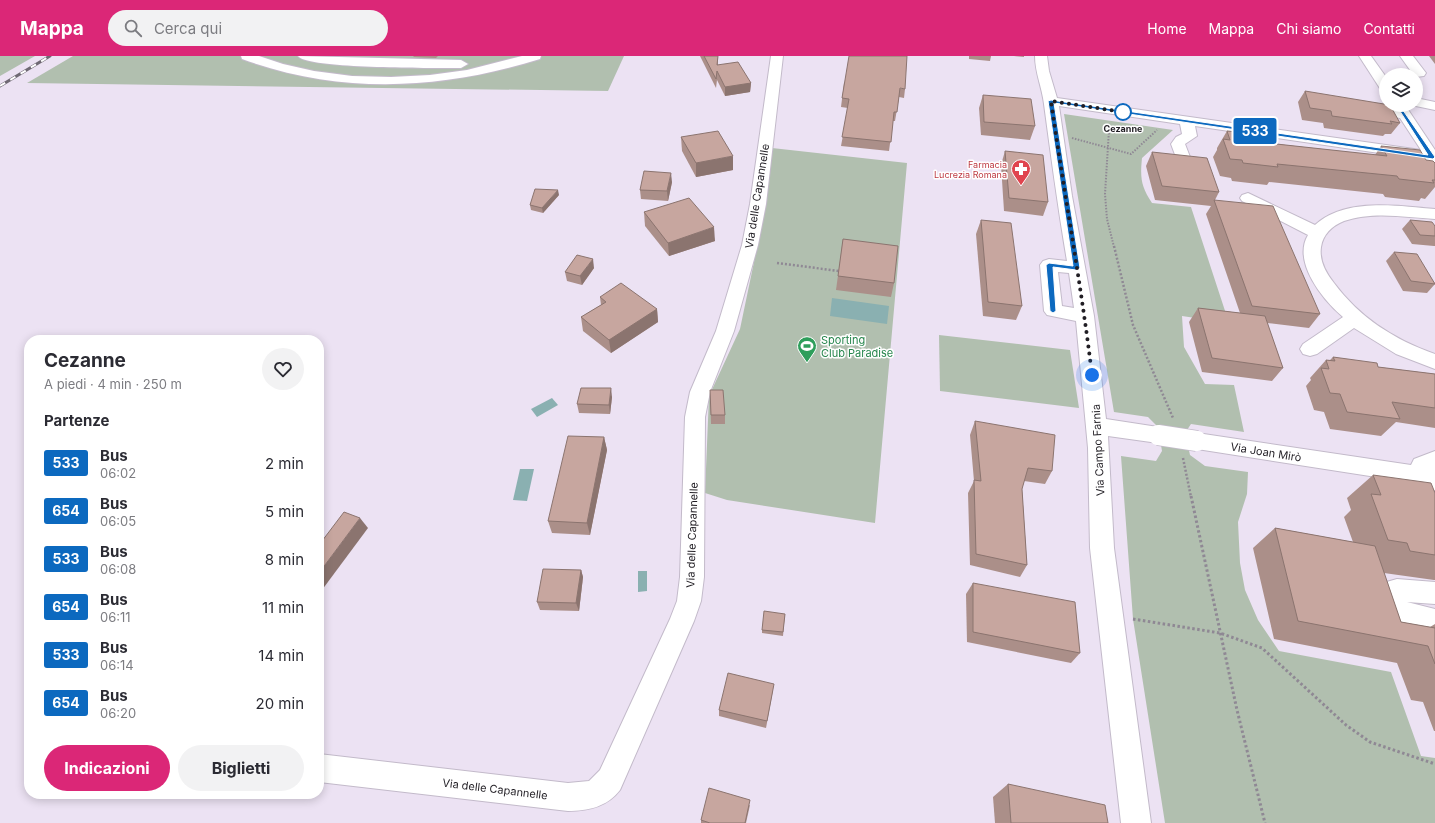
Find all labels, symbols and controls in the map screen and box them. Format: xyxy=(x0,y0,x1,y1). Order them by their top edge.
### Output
search box xyxy=(108,10,388,46)
text: Mappa xyxy=(20,17,84,40)
icon: search xyxy=(122,17,144,39)
text: Cerca qui xyxy=(154,19,222,38)
text: Home xyxy=(1147,20,1187,37)
text: Mappa xyxy=(1209,20,1254,37)
text: Chi siamo xyxy=(1276,20,1341,37)
text: Contatti xyxy=(1363,20,1415,37)
map controls xyxy=(1379,68,1423,112)
button: layers xyxy=(1379,68,1423,112)
marker: Cezanne xyxy=(1114,103,1132,121)
line badge: 533 xyxy=(1232,118,1278,144)
text: 533 xyxy=(1241,122,1269,139)
place label: Cezanne xyxy=(1104,123,1143,134)
street label: Via delle Capannelle xyxy=(742,143,772,249)
pharmacy icon: Farmacia Lucrezia Romana xyxy=(1010,158,1032,186)
place label: Farmacia Lucrezia Romana xyxy=(934,159,1007,180)
place label: Sporting Club Paradise xyxy=(821,333,893,360)
sports icon: Sporting Club Paradise xyxy=(796,335,818,363)
button: heart xyxy=(262,348,304,390)
text: Cezanne xyxy=(44,349,126,372)
your location xyxy=(1082,365,1102,385)
text: A piedi · 4 min · 250 m xyxy=(44,376,182,392)
street label: Via Campo Farnia xyxy=(1089,404,1107,496)
text: Partenze xyxy=(44,411,110,430)
street label: Via Joan Mirò xyxy=(1230,439,1303,465)
text: Bus xyxy=(100,446,128,465)
text: 533 xyxy=(52,454,80,471)
text: 2 min xyxy=(265,454,304,473)
text: 06:02 xyxy=(100,465,136,481)
street label: Via delle Capannelle xyxy=(683,482,701,588)
text: Bus xyxy=(100,494,128,513)
text: 654 xyxy=(52,502,80,519)
text: 5 min xyxy=(265,502,304,521)
text: 06:05 xyxy=(100,513,136,529)
text: Bus xyxy=(100,542,128,561)
text: 533 xyxy=(52,550,80,567)
text: 8 min xyxy=(265,550,304,569)
text: 06:08 xyxy=(100,561,136,577)
text: Bus xyxy=(100,590,128,609)
text: 654 xyxy=(52,598,80,615)
text: 11 min xyxy=(262,598,304,617)
text: 06:11 xyxy=(100,609,131,625)
text: Bus xyxy=(100,638,128,657)
text: 533 xyxy=(52,646,80,663)
text: 14 min xyxy=(258,646,304,665)
text: 06:14 xyxy=(100,657,134,673)
text: Bus xyxy=(100,686,128,705)
text: 654 xyxy=(52,694,80,711)
text: 20 min xyxy=(256,694,304,713)
text: 06:20 xyxy=(100,705,136,721)
button: Indicazioni xyxy=(44,745,170,791)
button: Biglietti xyxy=(178,745,304,791)
street label: Via delle Capannelle xyxy=(442,776,548,802)

